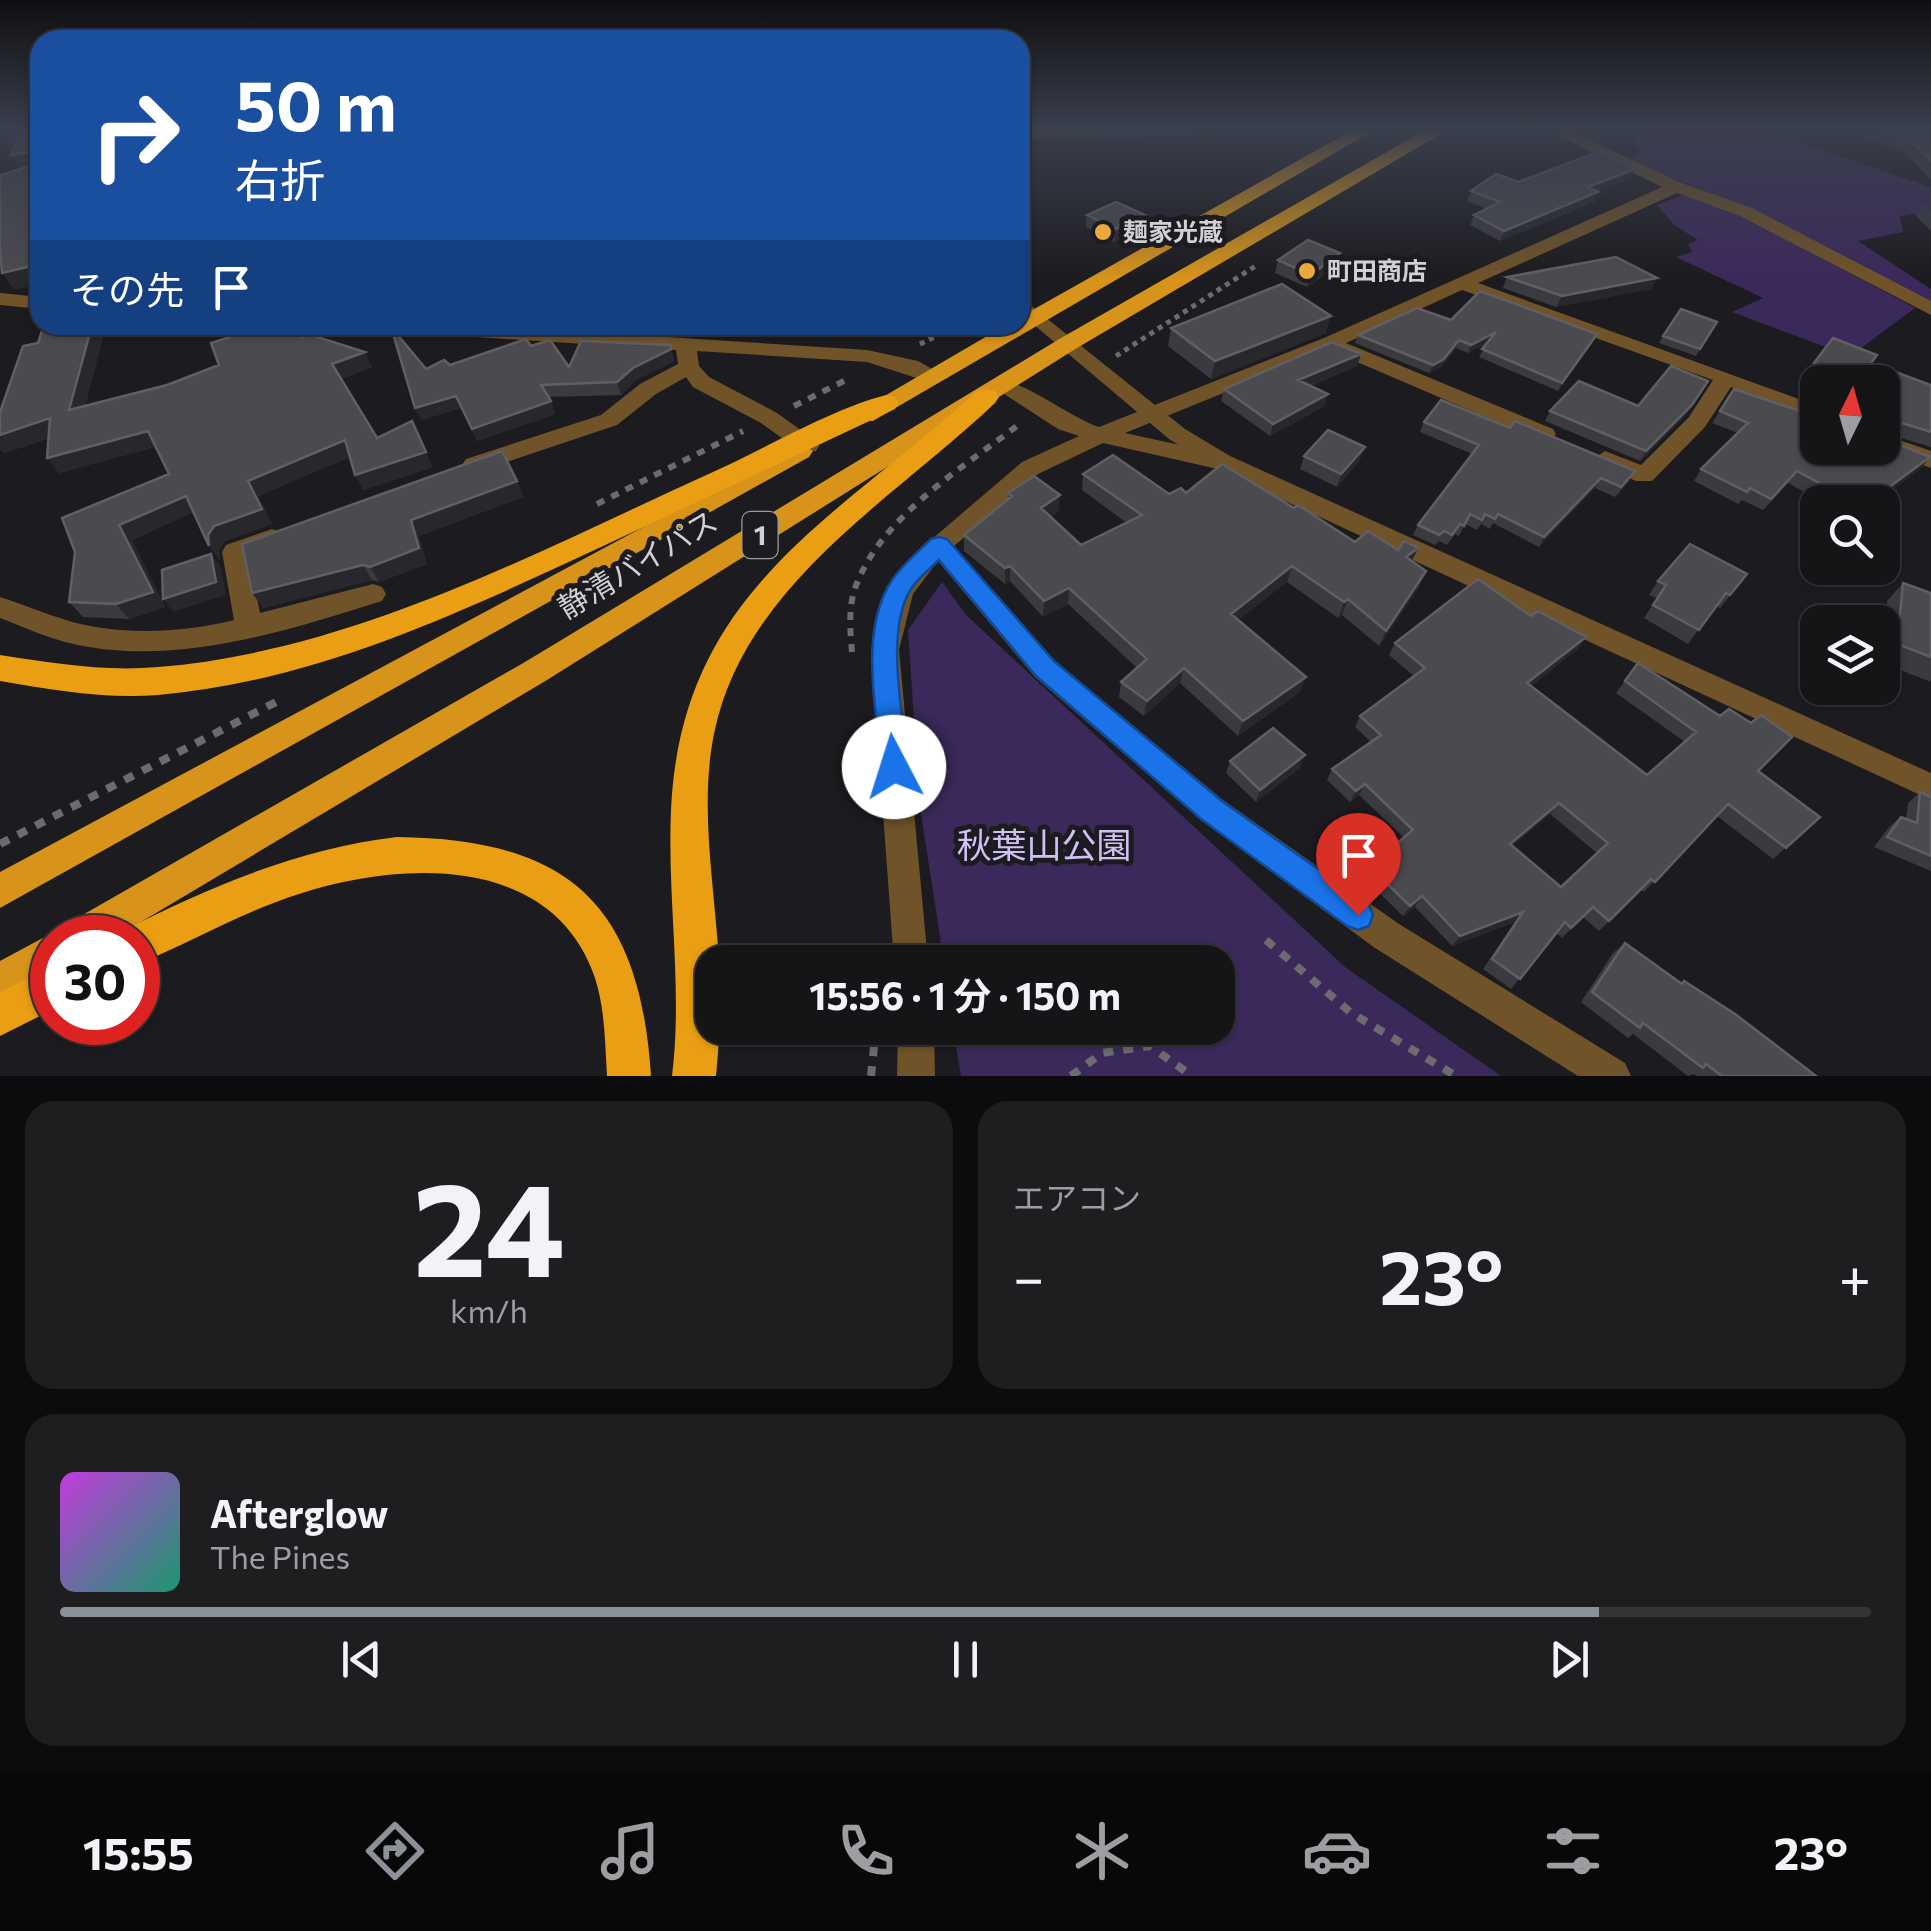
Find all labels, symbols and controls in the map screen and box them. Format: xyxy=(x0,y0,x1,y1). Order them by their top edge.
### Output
text: 50 m xyxy=(235,60,397,145)
icon: right xyxy=(70,70,200,200)
text: 右折 xyxy=(235,151,325,206)
place label: 麺家光蔵 xyxy=(1123,216,1223,246)
marker: 麺家光蔵 xyxy=(1092,221,1114,243)
place label: 町田商店 xyxy=(1327,255,1427,285)
icon: arrive xyxy=(204,260,259,315)
marker: 町田商店 xyxy=(1296,260,1318,282)
text: その先 xyxy=(70,265,184,312)
north arrow xyxy=(1800,365,1900,465)
map controls xyxy=(1800,365,1900,705)
button: search xyxy=(1800,485,1900,585)
street label: 静清バイパス xyxy=(550,501,723,625)
road number: 1 xyxy=(742,512,778,558)
button: layers xyxy=(1800,605,1900,705)
position arrow xyxy=(842,715,946,819)
pin xyxy=(1316,813,1401,916)
park label: 秋葉山公園 xyxy=(956,822,1132,865)
icon: arrive xyxy=(1331,828,1386,883)
speed limit sign: 30 xyxy=(30,915,160,1045)
text: 15:56 · 1 分 · 150 m xyxy=(809,971,1121,1018)
text: 24 xyxy=(413,1145,565,1304)
text: エアコン xyxy=(1013,1177,1141,1217)
text: 23° xyxy=(1380,1229,1503,1320)
text: − xyxy=(1013,1242,1044,1309)
text: + xyxy=(1839,1242,1871,1309)
text: km/h xyxy=(450,1290,528,1330)
text: Afterglow xyxy=(210,1489,388,1536)
text: The Pines xyxy=(210,1536,350,1576)
icon: previous xyxy=(334,1632,389,1687)
icon: pause xyxy=(938,1632,993,1687)
icon: next xyxy=(1542,1632,1597,1687)
icon: directions xyxy=(360,1816,430,1886)
icon: music xyxy=(595,1816,665,1886)
icon: phone xyxy=(831,1816,901,1886)
icon: climate xyxy=(1067,1816,1137,1886)
icon: car xyxy=(1302,1816,1372,1886)
icon: filters xyxy=(1538,1816,1608,1886)
text: 15:55 xyxy=(83,1824,194,1879)
text: 23° xyxy=(1774,1824,1848,1879)

